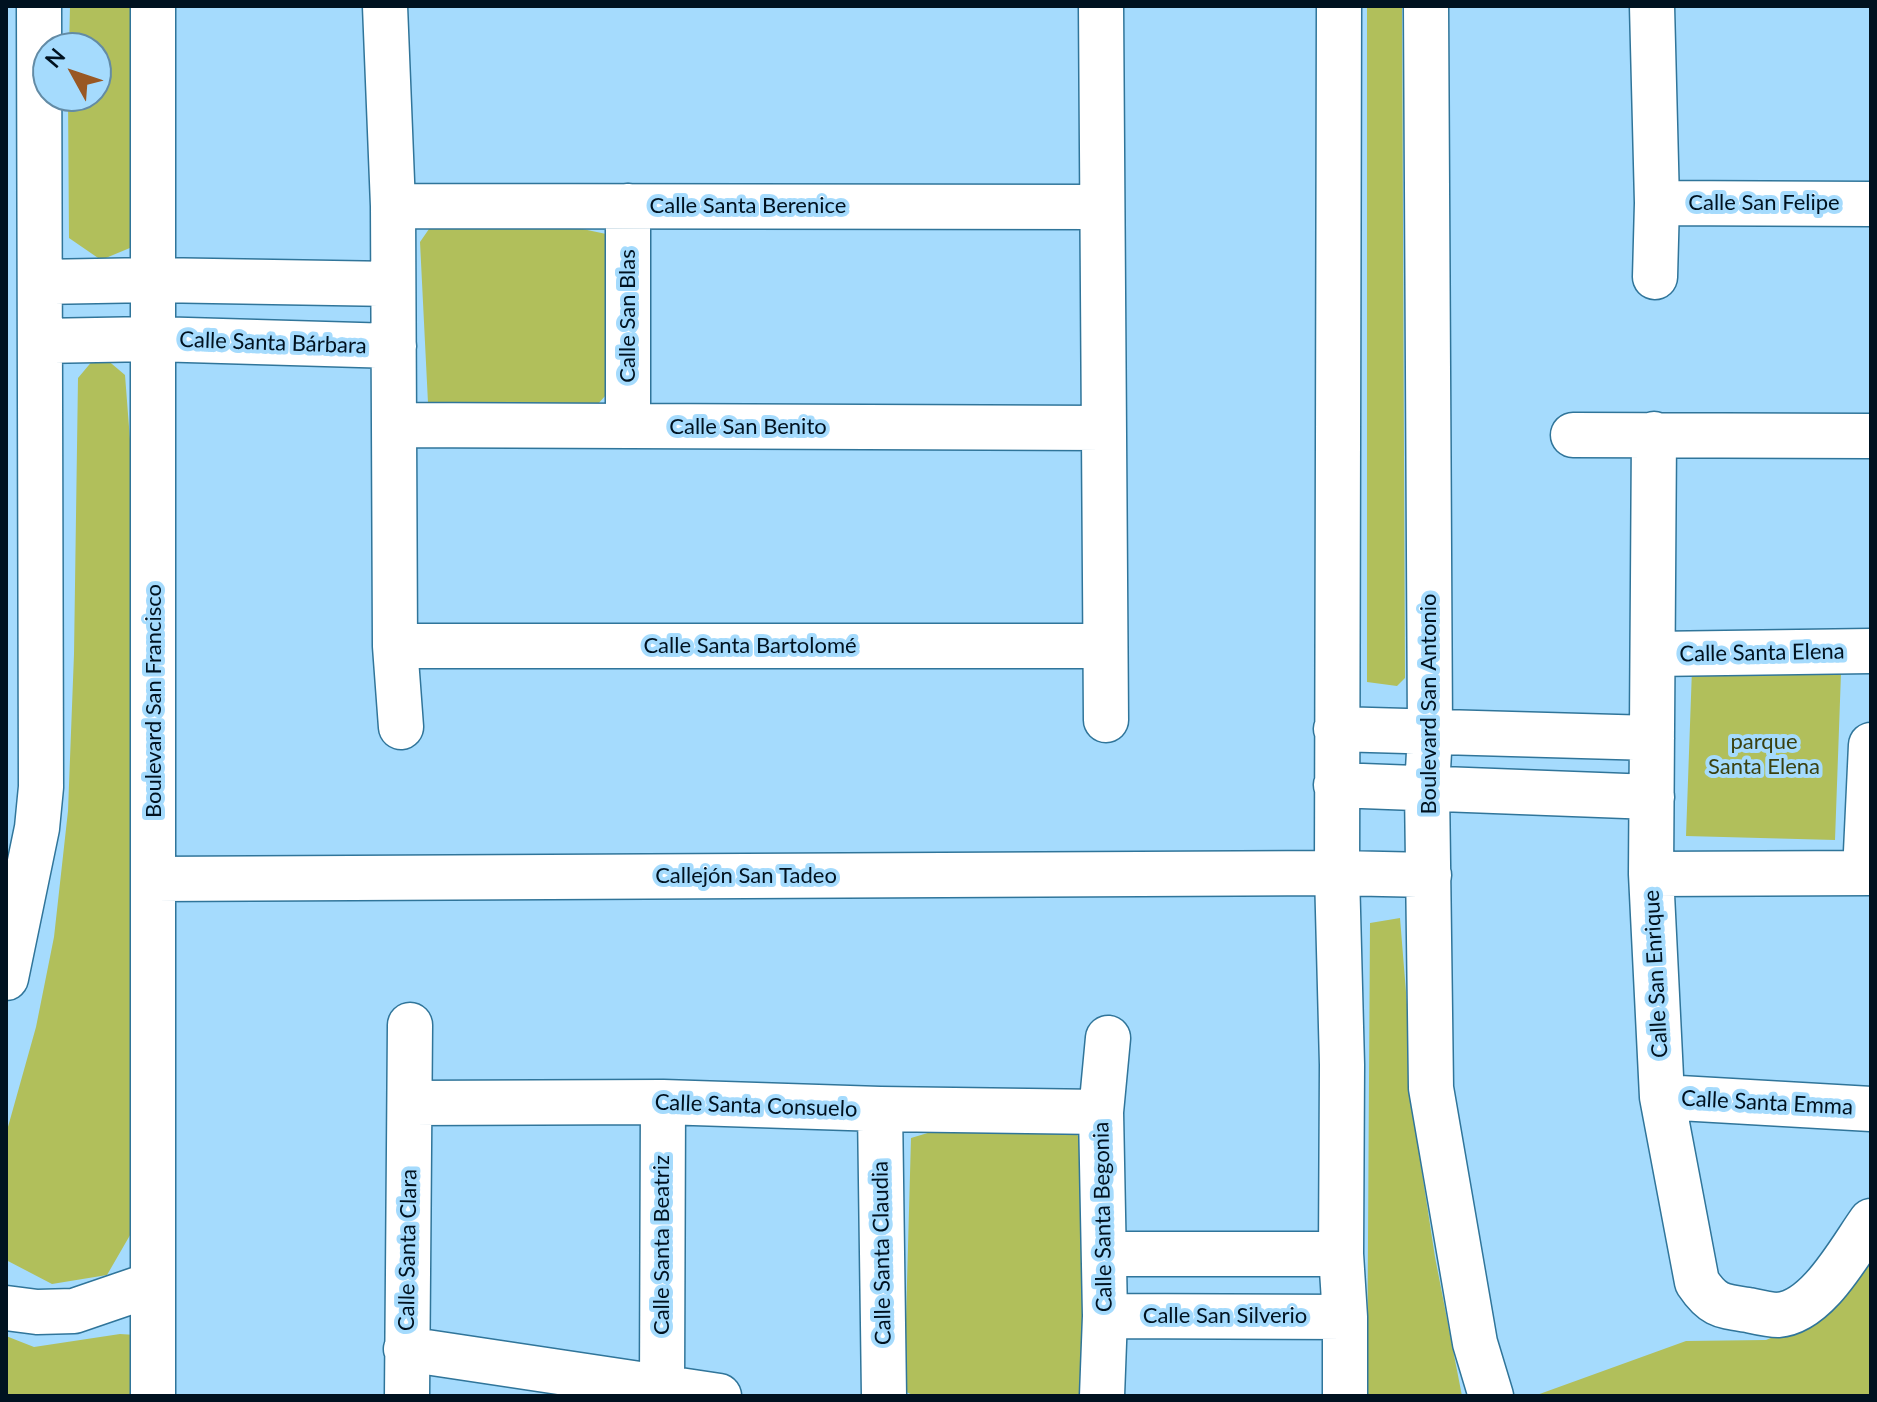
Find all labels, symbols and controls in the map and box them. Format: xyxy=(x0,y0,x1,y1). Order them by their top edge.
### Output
north arrow xyxy=(32,32,112,112)
text: N xyxy=(39,42,71,73)
street label: Calle San Felipe xyxy=(1688,190,1840,216)
street label: Calle Santa Berenice xyxy=(650,193,846,219)
street label: Calle San Blas xyxy=(615,249,641,383)
street label: Calle Santa Bárbara xyxy=(179,327,367,359)
street label: Calle San Benito xyxy=(669,414,827,440)
street label: Boulevard San Francisco xyxy=(141,584,167,818)
street label: Boulevard San Antonio xyxy=(1416,594,1442,814)
street label: Calle Santa Bartolomé xyxy=(643,633,857,659)
street label: Calle Santa Elena xyxy=(1679,638,1845,668)
park label: parque Santa Elena xyxy=(1708,729,1820,780)
street label: Callejón San Tadeo xyxy=(655,863,837,889)
street label: Calle San Enrique xyxy=(1638,889,1674,1059)
street label: Calle Santa Emma xyxy=(1680,1085,1854,1121)
street label: Calle Santa Consuelo xyxy=(654,1089,858,1123)
street label: Calle Santa Begonia xyxy=(1088,1122,1118,1312)
street label: Calle Santa Beatriz xyxy=(649,1155,675,1335)
street label: Calle Santa Claudia xyxy=(867,1161,897,1345)
street label: Calle Santa Clara xyxy=(393,1169,423,1331)
street label: Calle San Silverio xyxy=(1143,1303,1307,1329)

